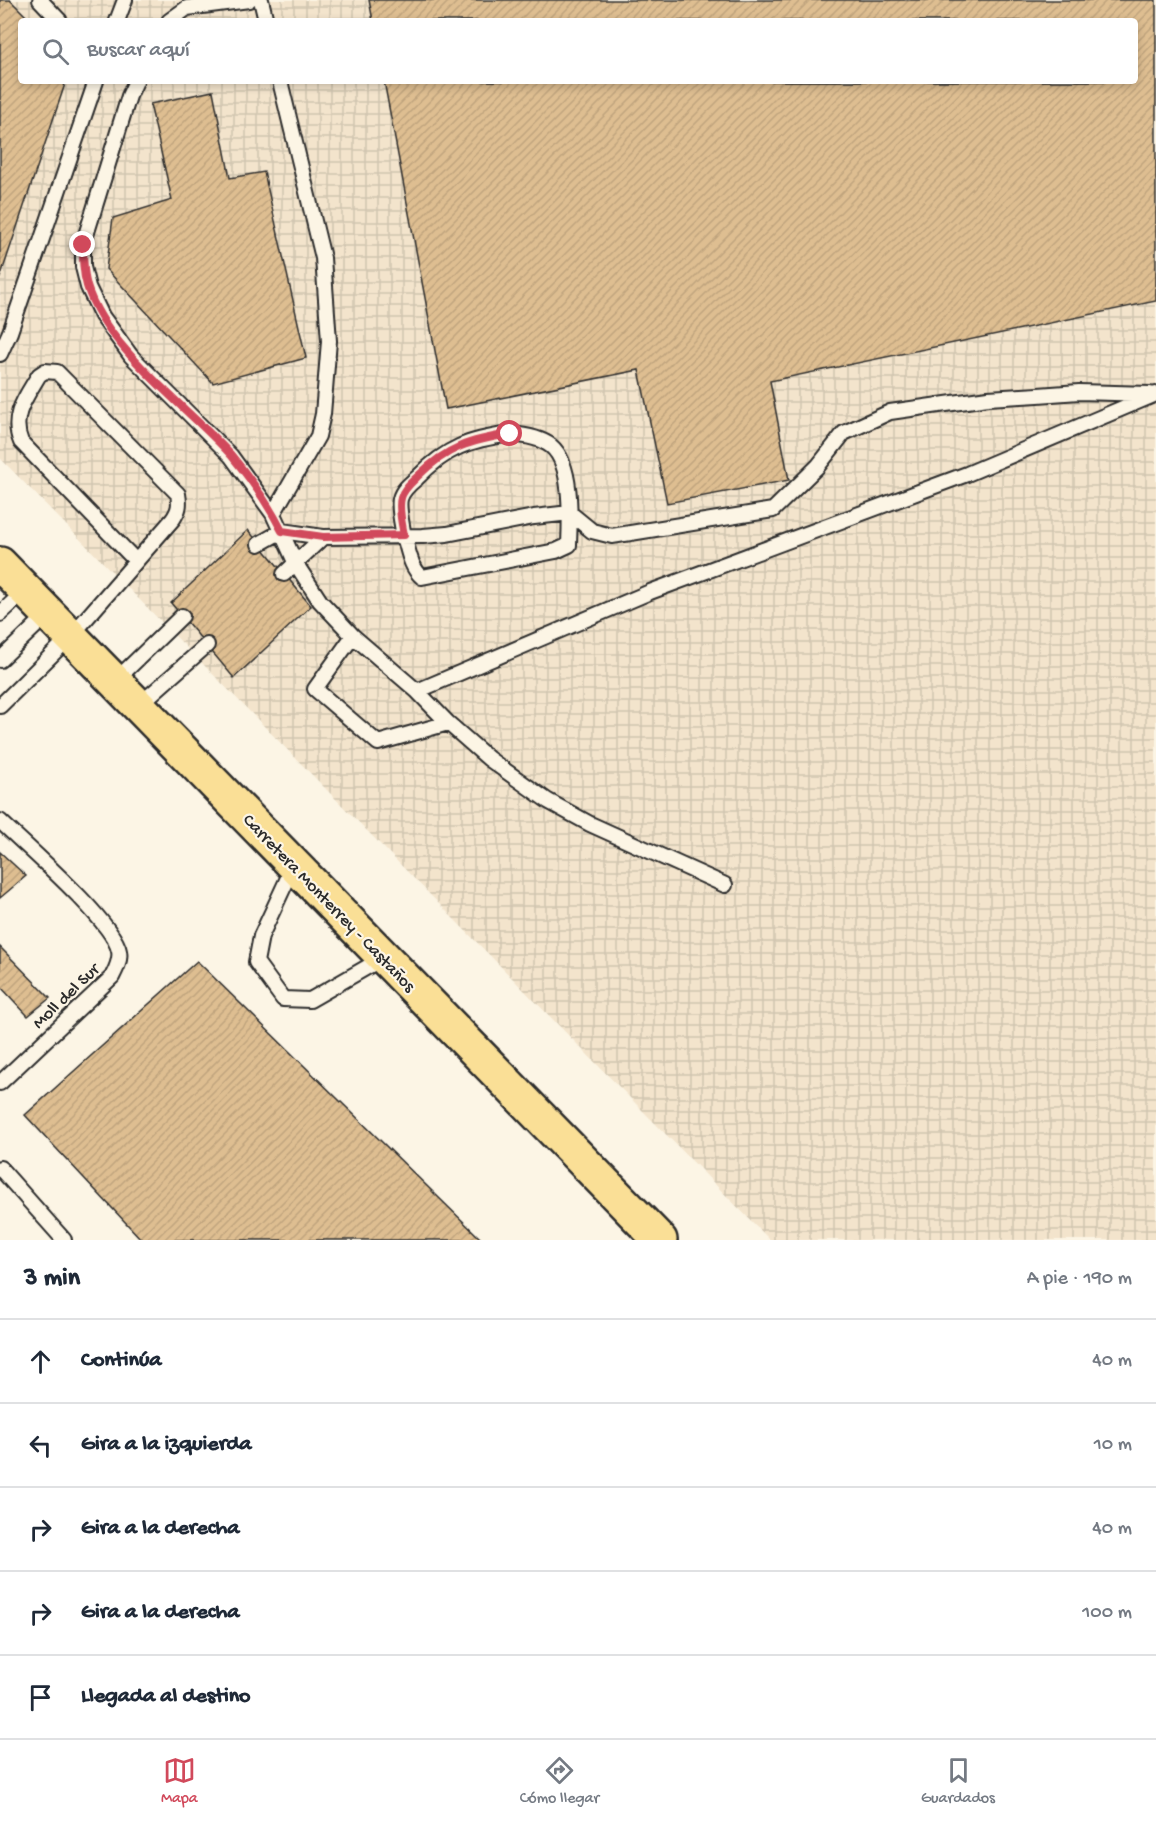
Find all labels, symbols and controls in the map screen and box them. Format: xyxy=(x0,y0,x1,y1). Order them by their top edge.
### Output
search box xyxy=(18,18,1138,84)
icon: search xyxy=(39,35,72,68)
text: Buscar aquí xyxy=(87,38,190,64)
route end xyxy=(69,231,95,257)
route start xyxy=(496,420,522,446)
street label: Carretera Monterrey - Castaños xyxy=(238,810,420,998)
street label: Moll del Sur xyxy=(29,959,106,1034)
text: 3 min xyxy=(24,1264,80,1295)
text: A pie · 190 m xyxy=(1027,1268,1132,1291)
icon: ahead xyxy=(24,1345,57,1378)
text: Continúa xyxy=(81,1348,162,1374)
text: 40 m xyxy=(1092,1350,1132,1373)
icon: left xyxy=(24,1429,57,1462)
text: Gira a la izquierda xyxy=(81,1432,252,1458)
text: 10 m xyxy=(1094,1434,1132,1457)
icon: right xyxy=(24,1513,57,1546)
text: Gira a la derecha xyxy=(81,1516,239,1542)
text: 40 m xyxy=(1092,1518,1132,1541)
icon: right xyxy=(24,1597,57,1630)
text: Gira a la derecha xyxy=(81,1600,239,1626)
text: 100 m xyxy=(1082,1602,1132,1625)
icon: arrive xyxy=(24,1681,57,1714)
text: Llegada al destino xyxy=(81,1684,251,1710)
tab: Mapa xyxy=(161,1754,198,1809)
tab: Cómo llegar xyxy=(520,1754,599,1809)
tab: Guardados xyxy=(921,1754,995,1809)

